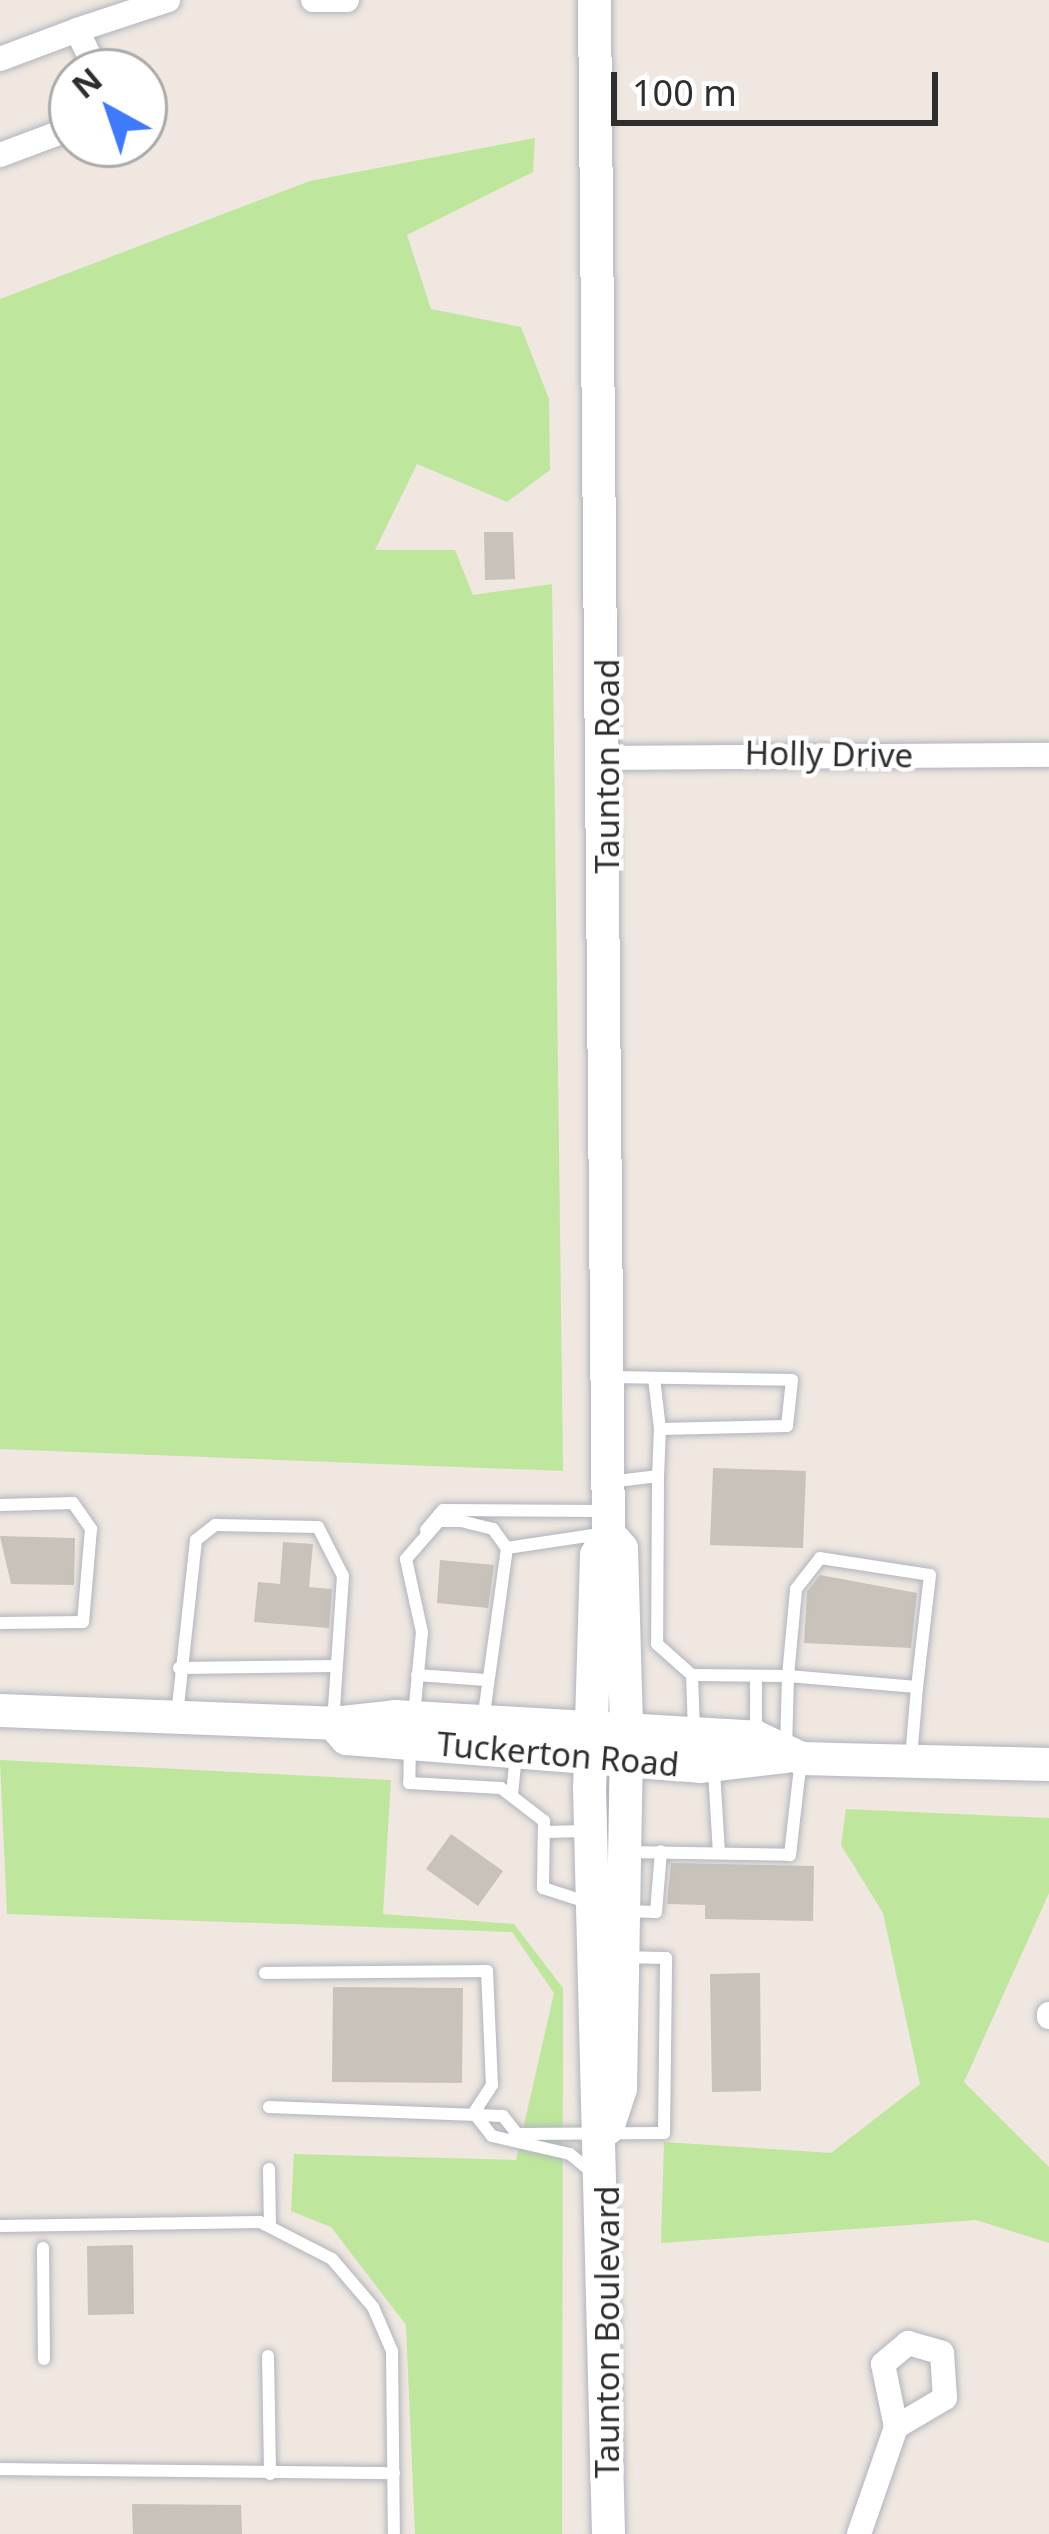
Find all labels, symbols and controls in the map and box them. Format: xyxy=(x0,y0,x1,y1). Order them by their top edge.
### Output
north arrow xyxy=(48,48,168,168)
scale bar xyxy=(617,48,944,122)
text: N xyxy=(62,56,111,108)
text: 100 m xyxy=(632,68,737,117)
street label: Taunton Road xyxy=(587,658,627,874)
street label: Holly Drive xyxy=(744,733,914,775)
street label: Tuckerton Road xyxy=(435,1724,681,1784)
street label: Taunton Boulevard xyxy=(587,2186,627,2478)

